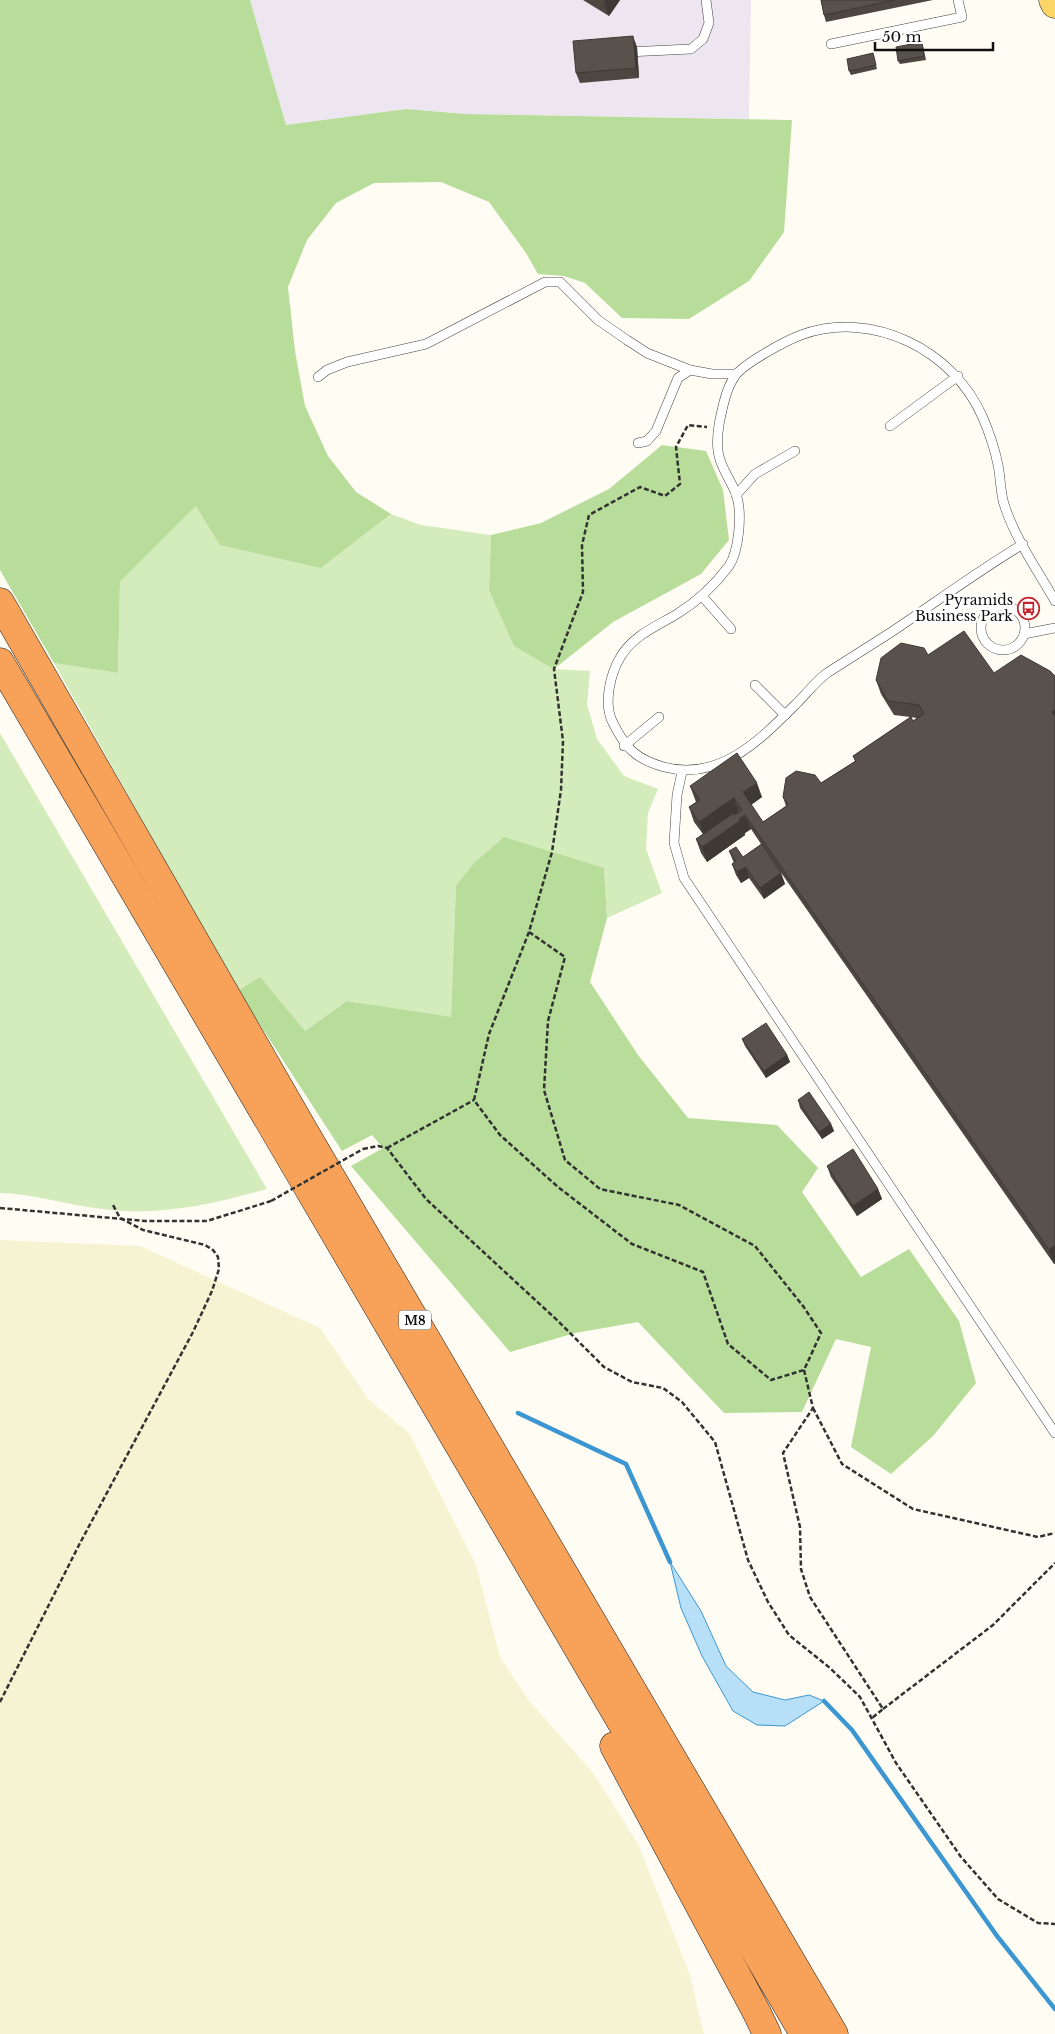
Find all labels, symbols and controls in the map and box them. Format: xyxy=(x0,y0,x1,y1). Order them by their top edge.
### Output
scale bar xyxy=(875,20,992,52)
text: 50 m xyxy=(882,27,922,46)
place label: Pyramids Business Park xyxy=(915,591,1013,625)
bus stop icon: Pyramids Business Park xyxy=(1017,596,1041,620)
road number: M8 xyxy=(399,1310,431,1330)

